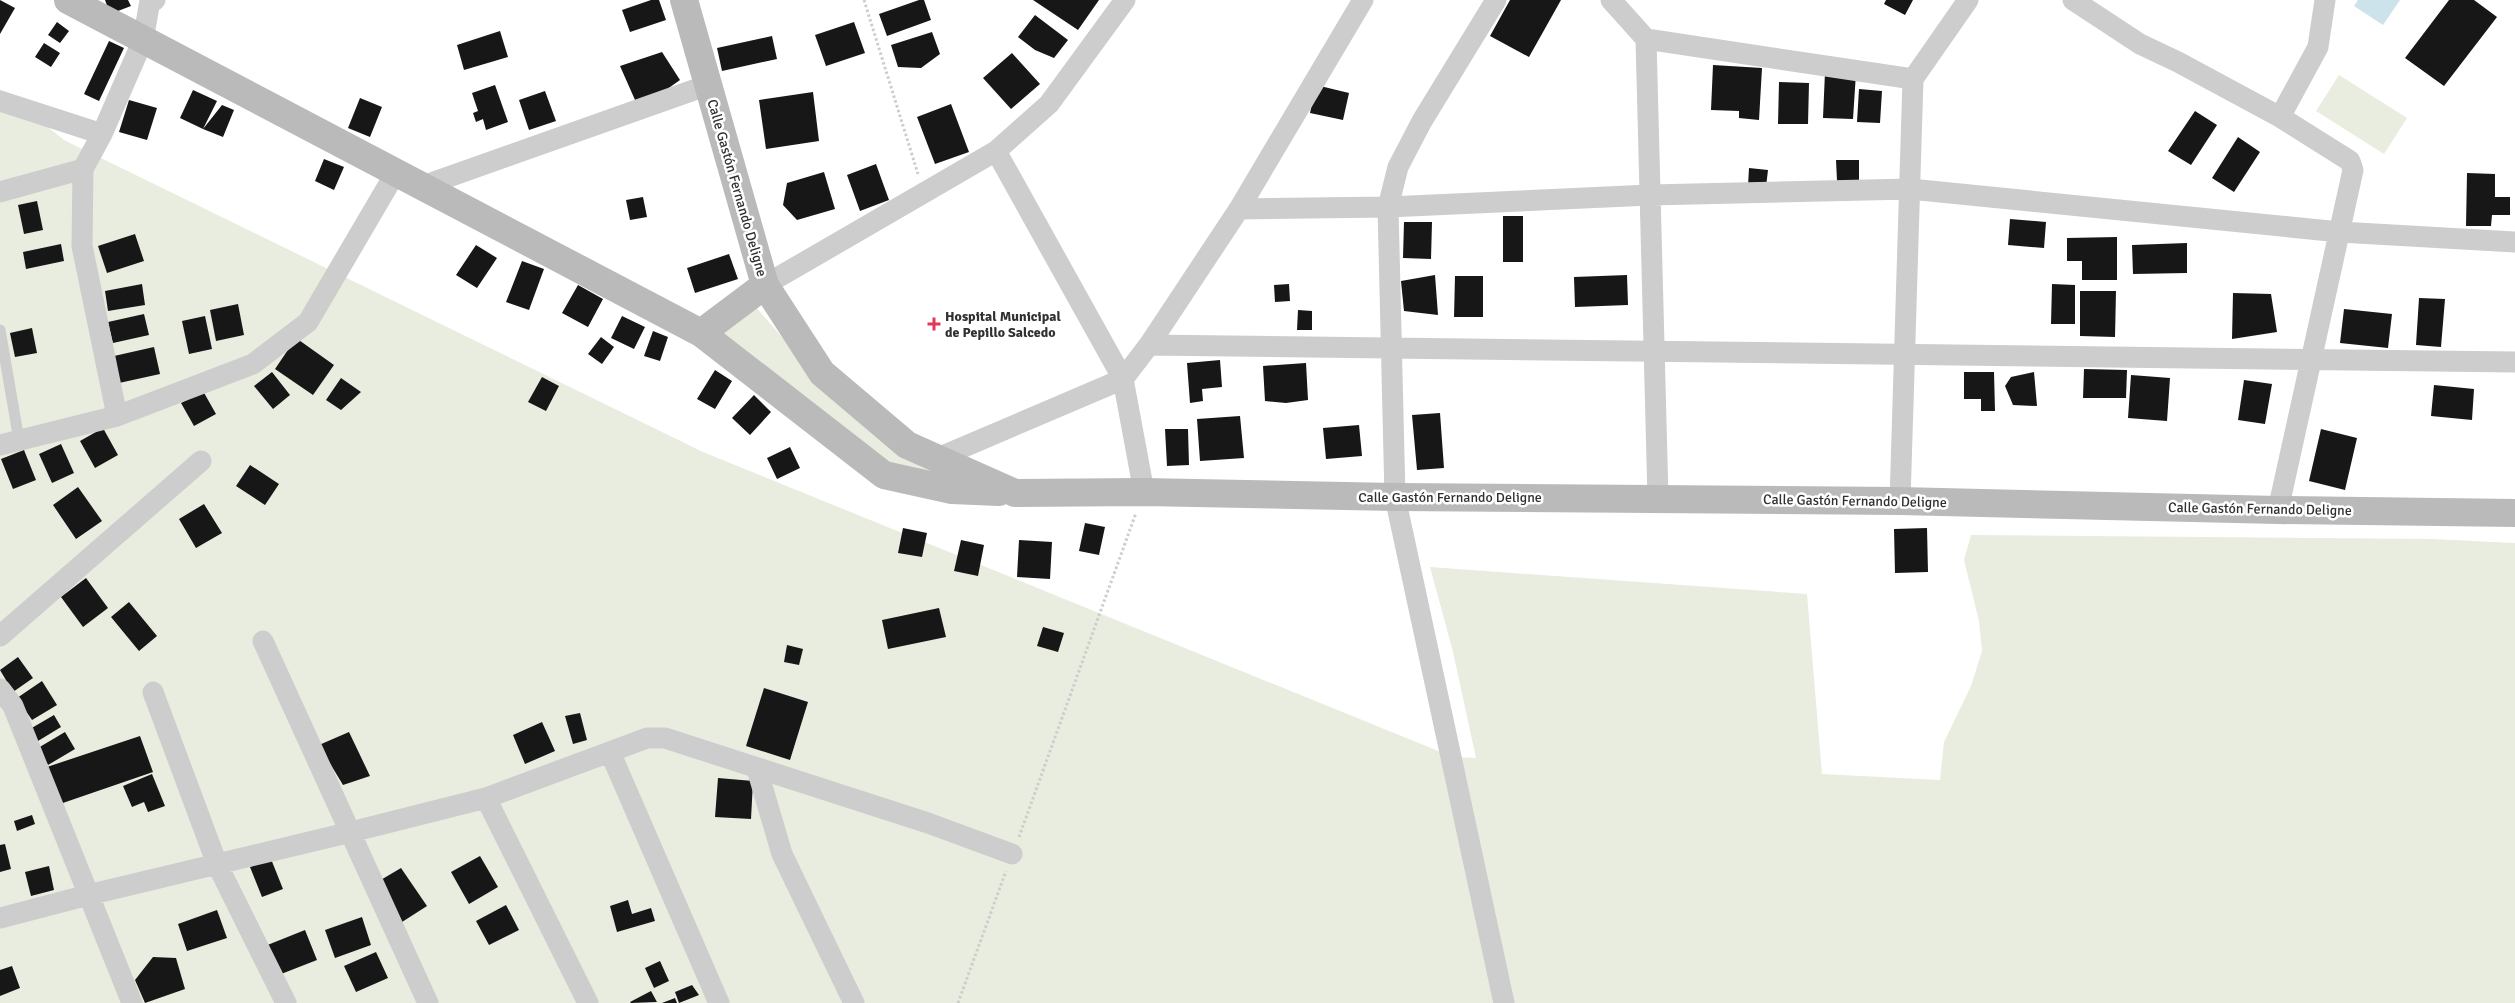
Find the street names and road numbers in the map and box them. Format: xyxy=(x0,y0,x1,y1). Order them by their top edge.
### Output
street label: Calle Gastón Fernando Deligne xyxy=(704,97,770,279)
street label: Calle Gastón Fernando Deligne xyxy=(1358,489,1542,506)
street label: Calle Gastón Fernando Deligne xyxy=(1763,491,1947,511)
street label: Calle Gastón Fernando Deligne xyxy=(2168,499,2352,519)

